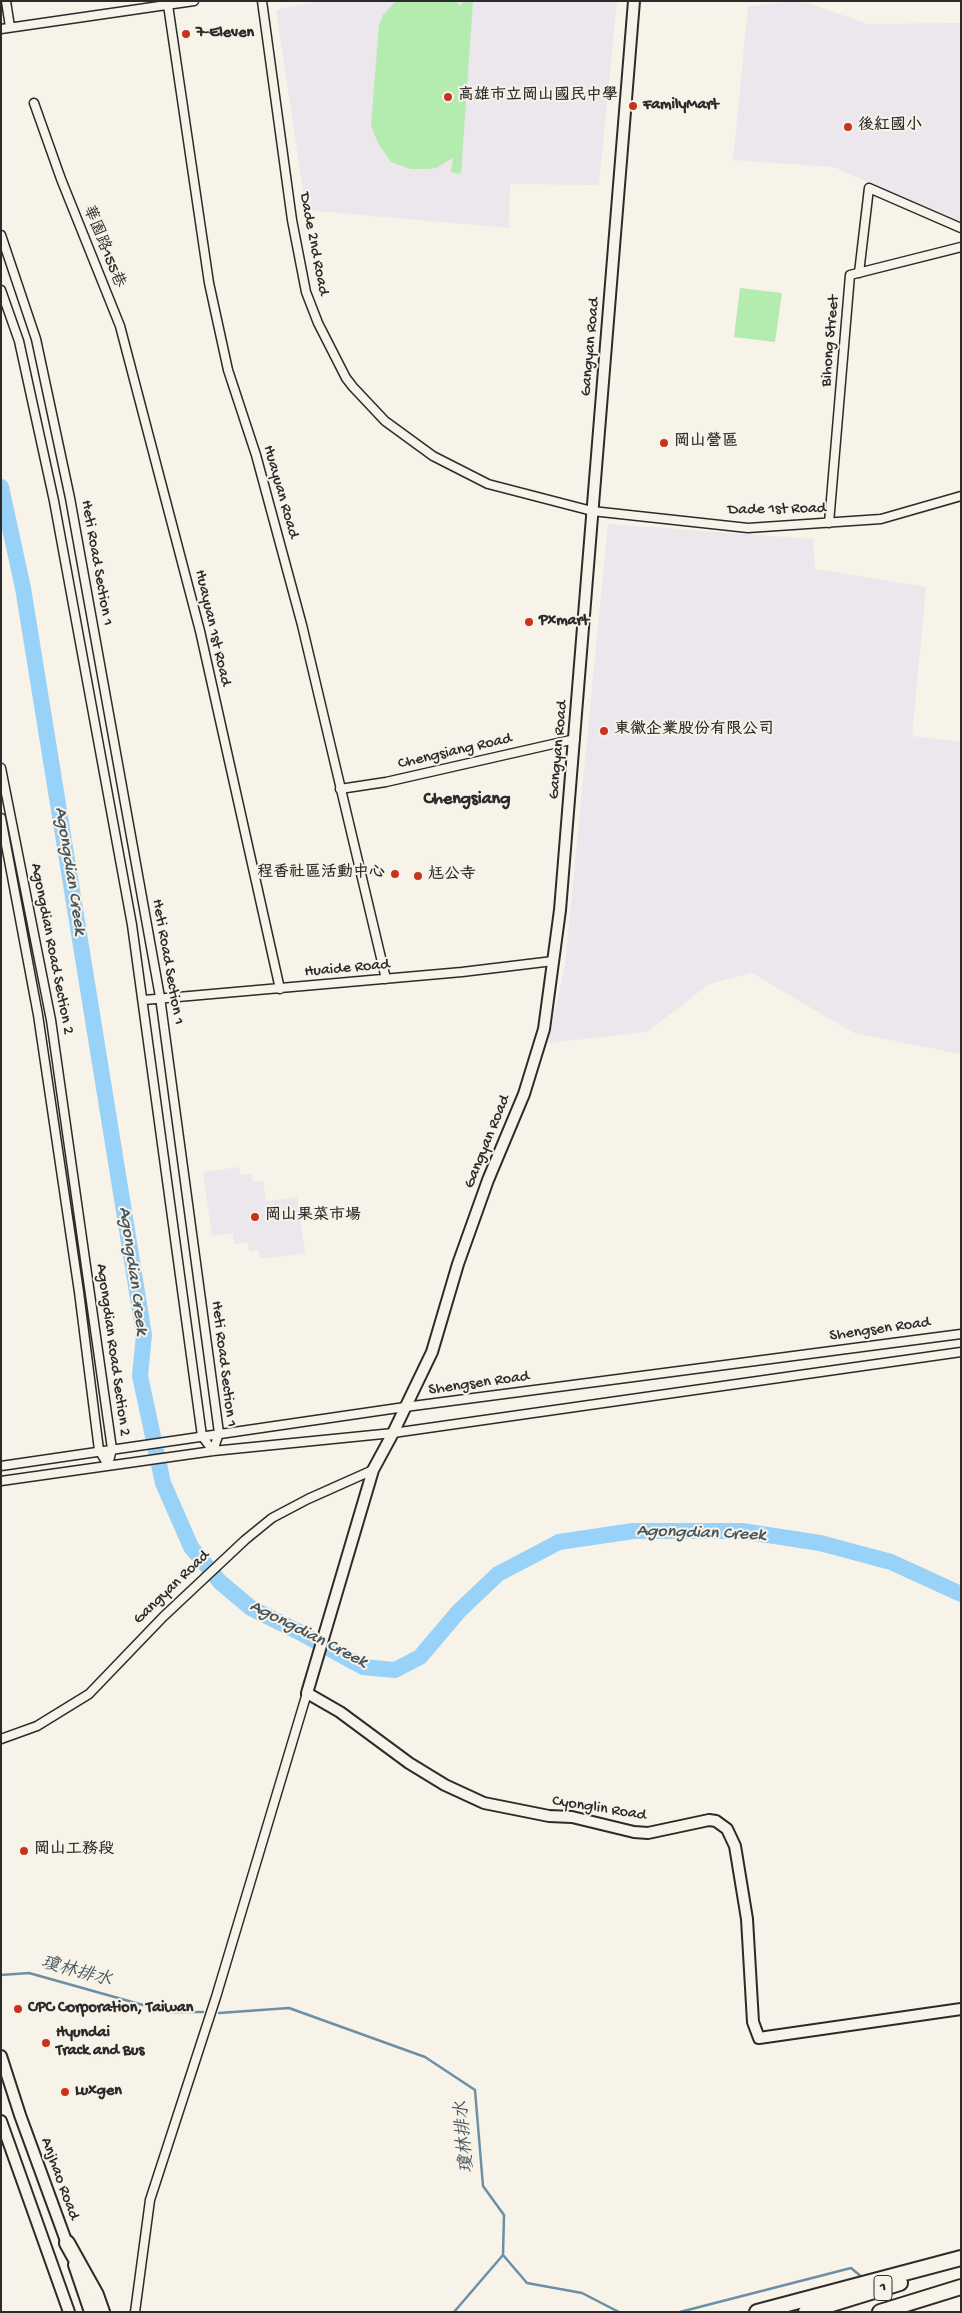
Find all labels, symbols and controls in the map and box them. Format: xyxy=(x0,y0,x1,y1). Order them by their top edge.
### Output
place label: 7-Eleven xyxy=(196,24,254,44)
marker: 7-Eleven xyxy=(180,28,192,40)
place label: 高雄市立岡山國民中學 xyxy=(458,87,618,107)
marker: 高雄市立岡山國民中學 xyxy=(442,91,454,103)
place label: FamilyMart xyxy=(643,96,718,116)
marker: FamilyMart xyxy=(627,100,639,112)
place label: 後紅國小 xyxy=(858,117,922,137)
marker: 後紅國小 xyxy=(842,121,854,133)
street label: Dade 2nd Road xyxy=(294,191,332,297)
street label: 華園路155巷 xyxy=(78,203,128,291)
street label: Bihong Street xyxy=(817,294,845,388)
street label: Gangyan Road xyxy=(577,297,605,397)
place label: 岡山營區 xyxy=(674,433,738,453)
marker: 岡山營區 xyxy=(658,437,670,449)
street label: Huayuan Road xyxy=(258,443,302,541)
street label: Heti Road Section 1 xyxy=(76,499,116,627)
street label: Dade 1st Road xyxy=(728,500,826,520)
street label: Huayuan 1st Road xyxy=(189,568,235,688)
place label: Pxmart xyxy=(539,612,589,632)
marker: Pxmart xyxy=(523,616,535,628)
street label: Gangyan Road xyxy=(545,700,573,800)
place label: 東徽企業股份有限公司 xyxy=(614,721,774,741)
marker: 東徽企業股份有限公司 xyxy=(598,725,610,737)
street label: Chengsiang Road xyxy=(396,730,514,774)
district label: Chengsiang xyxy=(424,789,510,811)
water label: Agongdian Creek xyxy=(48,806,90,936)
street label: Agongdian Road Section 2 xyxy=(25,862,77,1036)
place label: 程香社區活動中心 xyxy=(257,864,385,884)
place label: 尪公寺 xyxy=(428,866,476,886)
marker: 程香社區活動中心 xyxy=(389,868,401,880)
marker: 尪公寺 xyxy=(412,870,424,882)
street label: Heti Road Section 1 xyxy=(147,898,187,1026)
street label: Huaide Road xyxy=(304,956,390,982)
street label: Gangyan Road xyxy=(461,1093,515,1191)
water label: Agongdian Creek xyxy=(112,1206,152,1336)
place label: 岡山果菜市場 xyxy=(265,1207,361,1227)
marker: 岡山果菜市場 xyxy=(249,1211,261,1223)
street label: Agongdian Road Section 2 xyxy=(90,1262,134,1438)
street label: Heti Road Section 1 xyxy=(206,1300,240,1428)
street label: Shengsen Road xyxy=(828,1313,932,1347)
street label: Shengsen Road xyxy=(427,1367,531,1401)
water label: Agongdian Creek xyxy=(636,1521,766,1547)
street label: Gangyan Road xyxy=(130,1547,214,1629)
water label: Agongdian Creek xyxy=(246,1596,370,1674)
street label: Cyonglin Road xyxy=(551,1792,647,1826)
place label: 岡山工務段 xyxy=(34,1841,114,1861)
marker: 岡山工務段 xyxy=(18,1845,30,1857)
water label: 瓊林排水 xyxy=(38,1953,114,1993)
place label: CPC Corporation, Taiwan xyxy=(28,1999,193,2019)
marker: CPC Corporation, Taiwan xyxy=(12,2003,24,2015)
place label: Hyundai Track and Bus xyxy=(56,2024,144,2062)
marker: Hyundai Track and Bus xyxy=(40,2037,52,2049)
place label: Luxgen xyxy=(75,2082,122,2102)
marker: Luxgen xyxy=(59,2086,71,2098)
water label: 瓊林排水 xyxy=(452,2100,480,2174)
street label: Anjhao Road xyxy=(35,2135,83,2223)
road number: 1 xyxy=(874,2276,892,2300)

